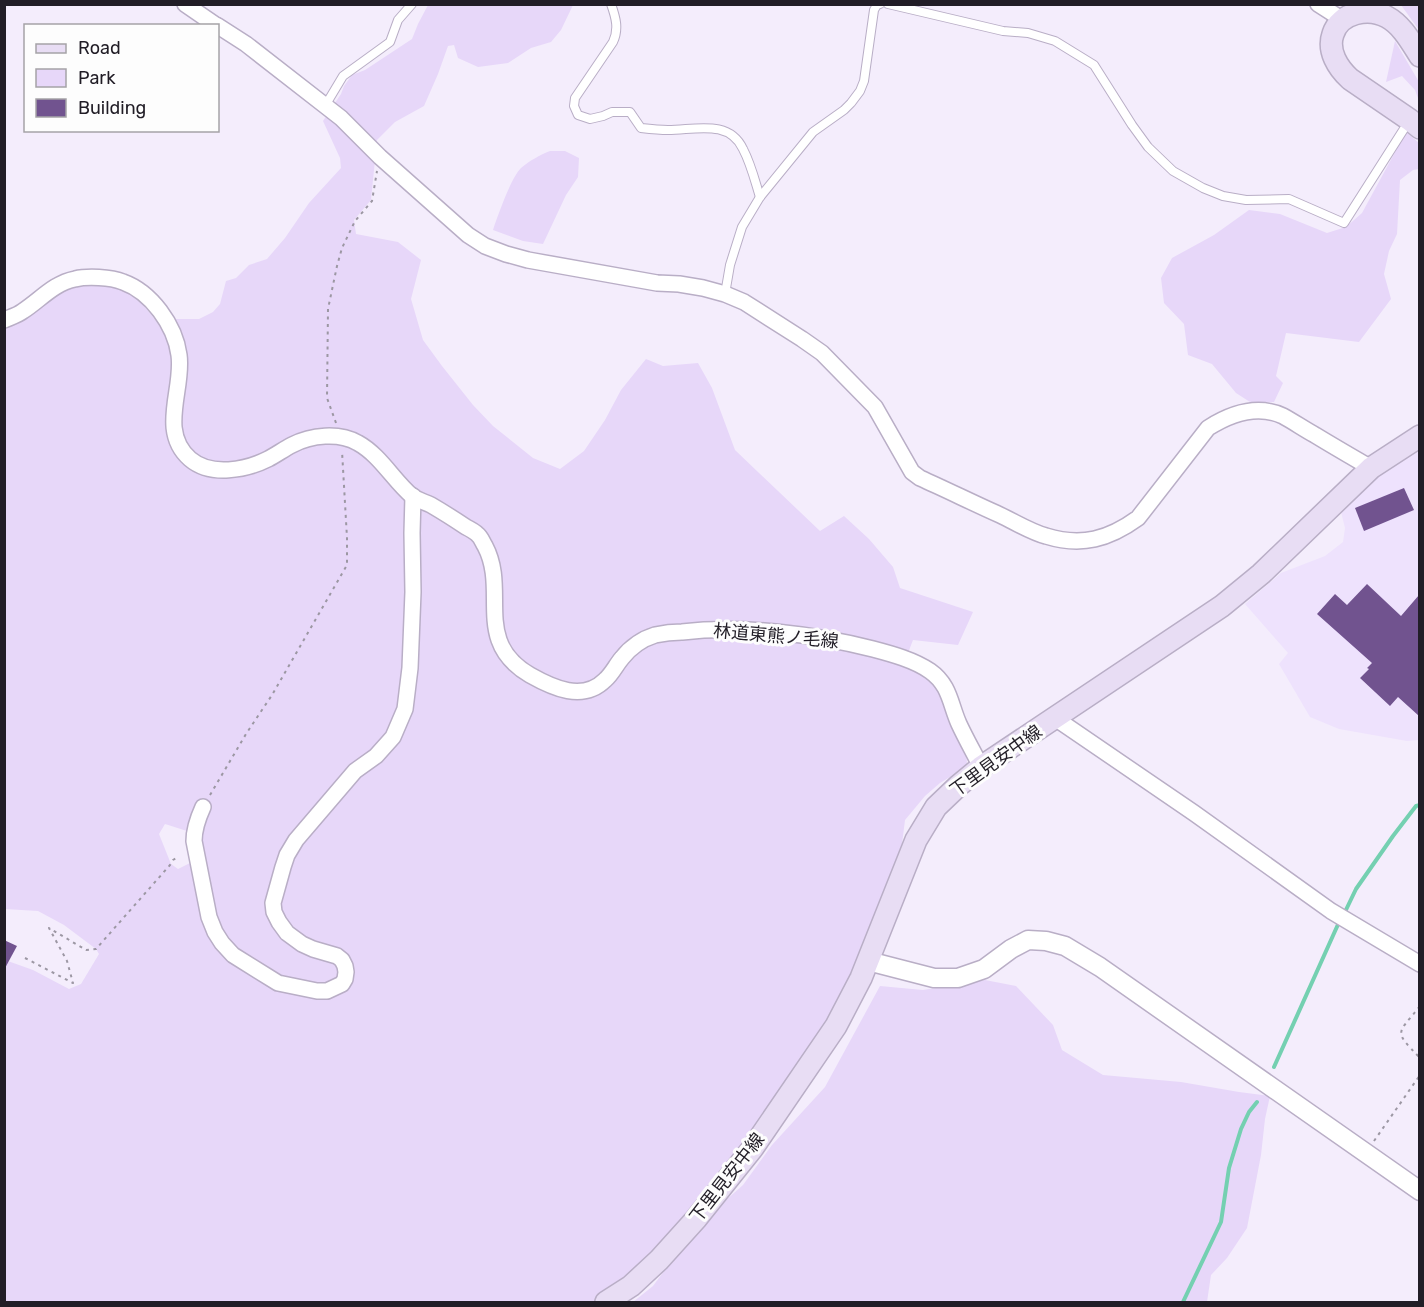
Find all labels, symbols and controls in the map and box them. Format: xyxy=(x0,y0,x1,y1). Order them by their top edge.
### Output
legend xyxy=(24,24,219,132)
text: Road xyxy=(78,37,121,59)
text: Park xyxy=(78,67,116,89)
text: Building xyxy=(78,97,146,119)
street label: 林道東熊ノ毛線 xyxy=(712,620,840,652)
street label: 下里見安中線 xyxy=(946,720,1046,802)
street label: 下里見安中線 xyxy=(685,1129,769,1227)

